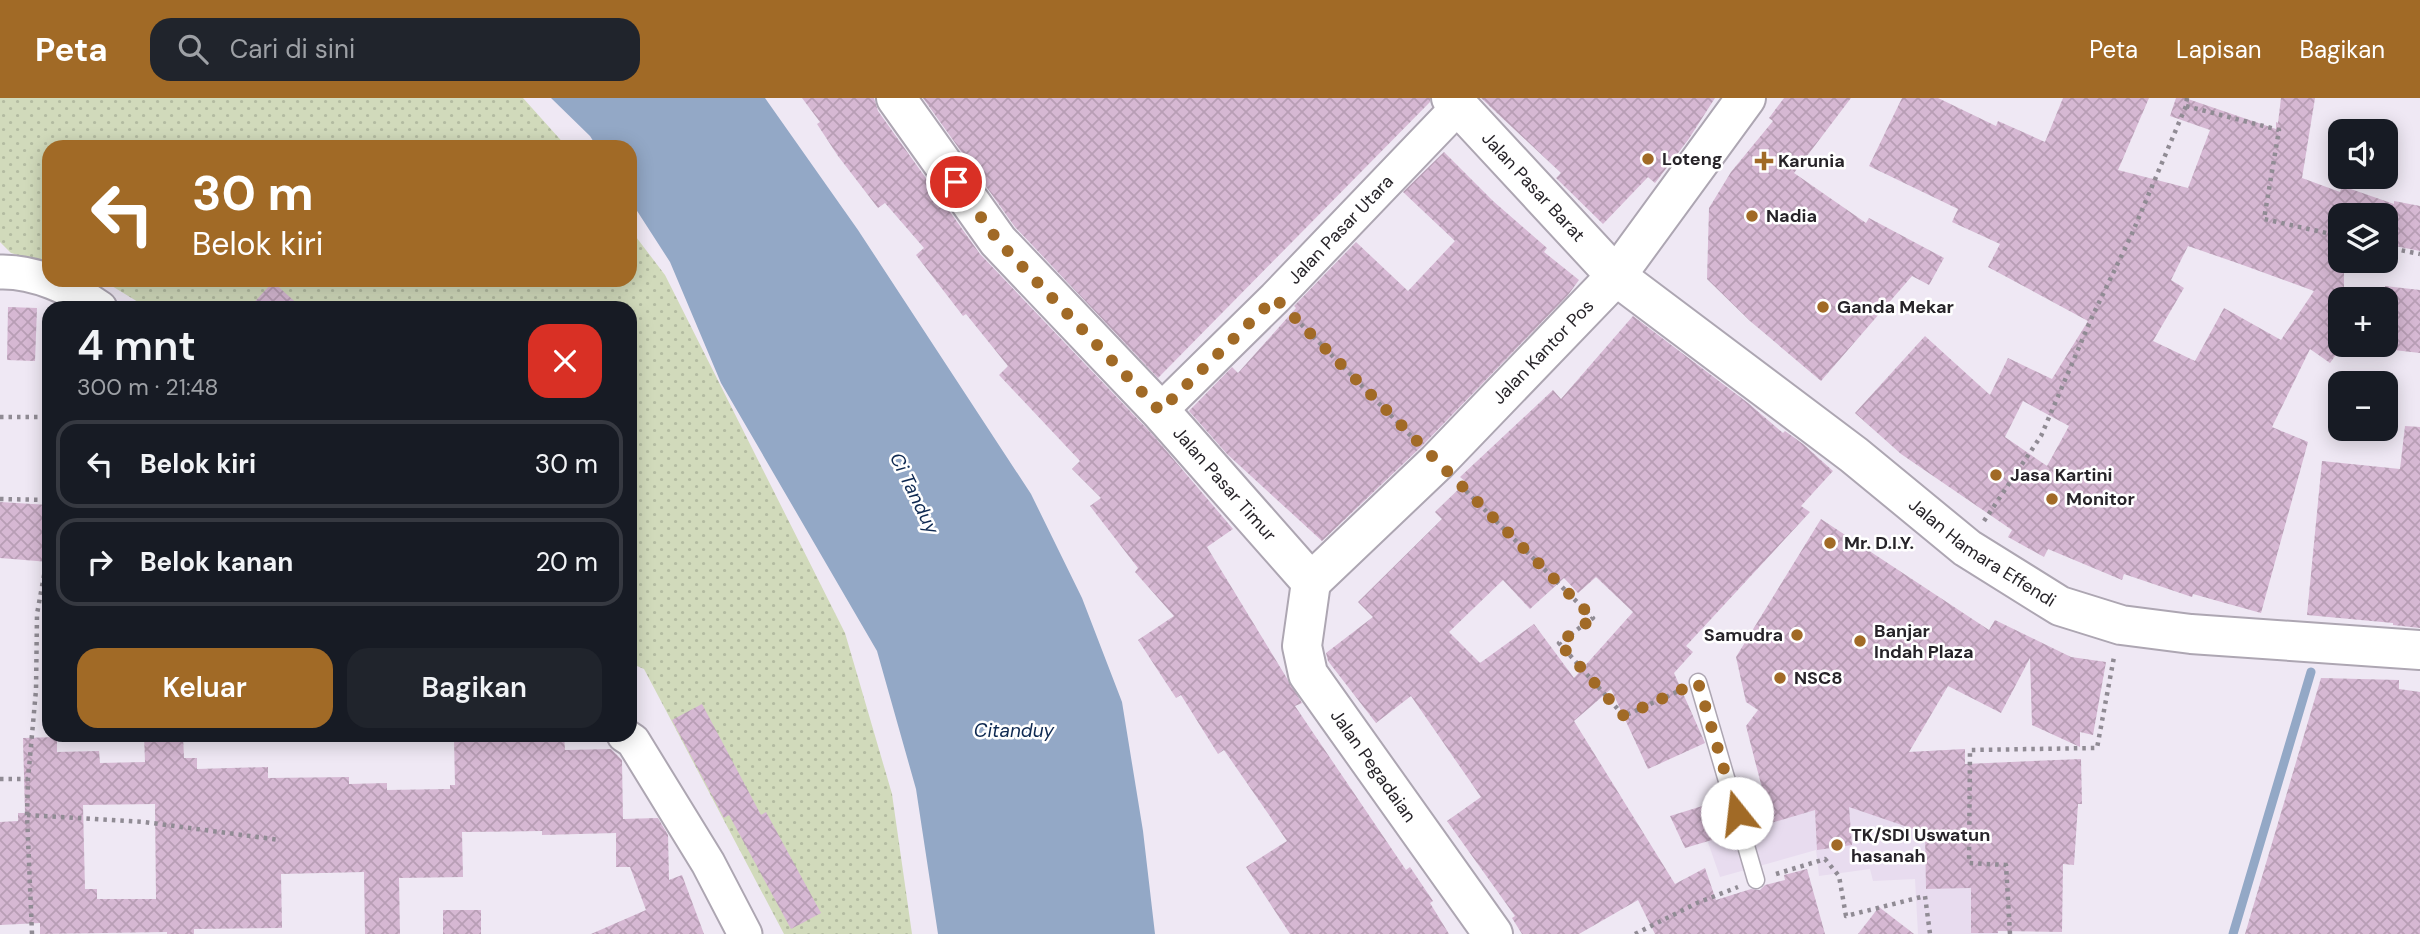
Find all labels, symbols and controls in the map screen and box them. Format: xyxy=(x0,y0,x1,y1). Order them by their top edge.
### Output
search box xyxy=(150,18,640,81)
text: Peta xyxy=(35,28,108,71)
icon: search xyxy=(174,30,212,68)
text: Cari di sini xyxy=(230,32,355,66)
text: Peta xyxy=(2089,34,2138,65)
text: Lapisan xyxy=(2176,34,2261,65)
text: Bagikan xyxy=(2299,34,2385,65)
map controls xyxy=(2328,119,2398,441)
button: sound xyxy=(2328,119,2398,189)
street label: Jalan Pasar Barat xyxy=(1476,127,1590,247)
place label: Loteng xyxy=(1662,147,1723,171)
place label: Karunia xyxy=(1778,149,1845,173)
marker: Loteng xyxy=(1640,151,1656,167)
pin xyxy=(926,152,986,212)
marker: Karunia xyxy=(1756,153,1772,169)
text: 30 m xyxy=(192,161,314,225)
icon: arrive xyxy=(937,163,975,201)
icon: left xyxy=(77,168,168,259)
street label: Jalan Pasar Utara xyxy=(1282,170,1399,290)
button: layers xyxy=(2328,203,2398,273)
place label: Nadia xyxy=(1766,204,1817,228)
marker: Nadia xyxy=(1744,208,1760,224)
text: Belok kiri xyxy=(192,223,324,265)
button: + xyxy=(2328,287,2398,357)
street label: Jalan Kantor Pos xyxy=(1487,294,1599,409)
place label: Ganda Mekar xyxy=(1837,295,1954,319)
marker: Ganda Mekar xyxy=(1815,299,1831,315)
text: 4 mnt xyxy=(77,318,196,373)
button: close xyxy=(528,324,602,398)
button: − xyxy=(2328,371,2398,441)
text: 300 m · 21:48 xyxy=(77,372,218,402)
street label: Jalan Pasar Timur xyxy=(1167,422,1282,547)
icon: left xyxy=(81,445,119,483)
text: Belok kiri xyxy=(140,447,256,481)
text: 30 m xyxy=(535,447,598,481)
water label: Ci Tanduy xyxy=(884,448,946,539)
place label: Jasa Kartini xyxy=(2010,463,2112,487)
marker: Jasa Kartini xyxy=(1988,467,2004,483)
place label: Monitor xyxy=(2066,487,2135,511)
marker: Monitor xyxy=(2044,491,2060,507)
street label: Jalan Hamara Effendi xyxy=(1903,493,2061,613)
place label: Mr. D.I.Y. xyxy=(1844,531,1914,555)
marker: Mr. D.I.Y. xyxy=(1822,535,1838,551)
icon: right xyxy=(81,543,119,581)
text: Belok kanan xyxy=(140,545,293,579)
text: 20 m xyxy=(535,545,598,579)
place label: Banjar Indah Plaza xyxy=(1874,619,1973,664)
place label: Samudra xyxy=(1704,623,1783,647)
marker: Samudra xyxy=(1789,627,1805,643)
marker: Banjar Indah Plaza xyxy=(1852,633,1868,649)
button: Keluar xyxy=(77,648,333,728)
button: Bagikan xyxy=(347,648,602,728)
place label: NSC8 xyxy=(1794,666,1843,690)
marker: NSC8 xyxy=(1772,670,1788,686)
street label: Jalan Pegadaian xyxy=(1325,705,1422,827)
water label: Citanduy xyxy=(974,718,1056,743)
position arrow xyxy=(1700,776,1774,850)
place label: TK/SDI Uswatun hasanah xyxy=(1851,823,1990,868)
marker: TK/SDI Uswatun hasanah xyxy=(1829,837,1845,853)

